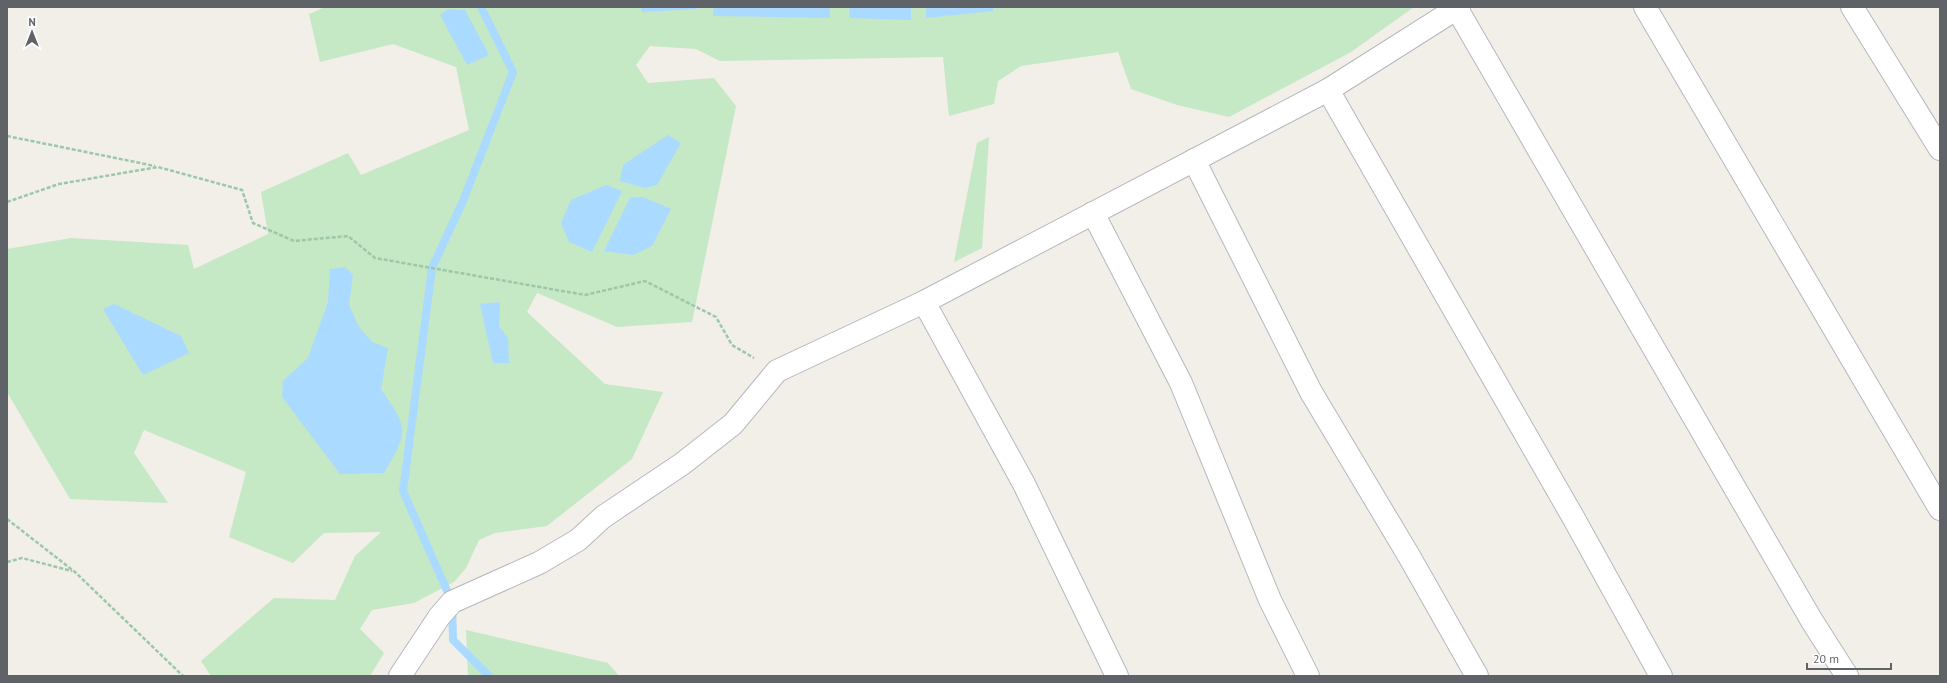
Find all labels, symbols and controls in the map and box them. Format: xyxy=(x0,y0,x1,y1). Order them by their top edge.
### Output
north arrow xyxy=(12,12,52,52)
text: N xyxy=(28,15,36,29)
scale bar xyxy=(1807,645,1891,671)
text: 20 m xyxy=(1813,651,1839,666)

